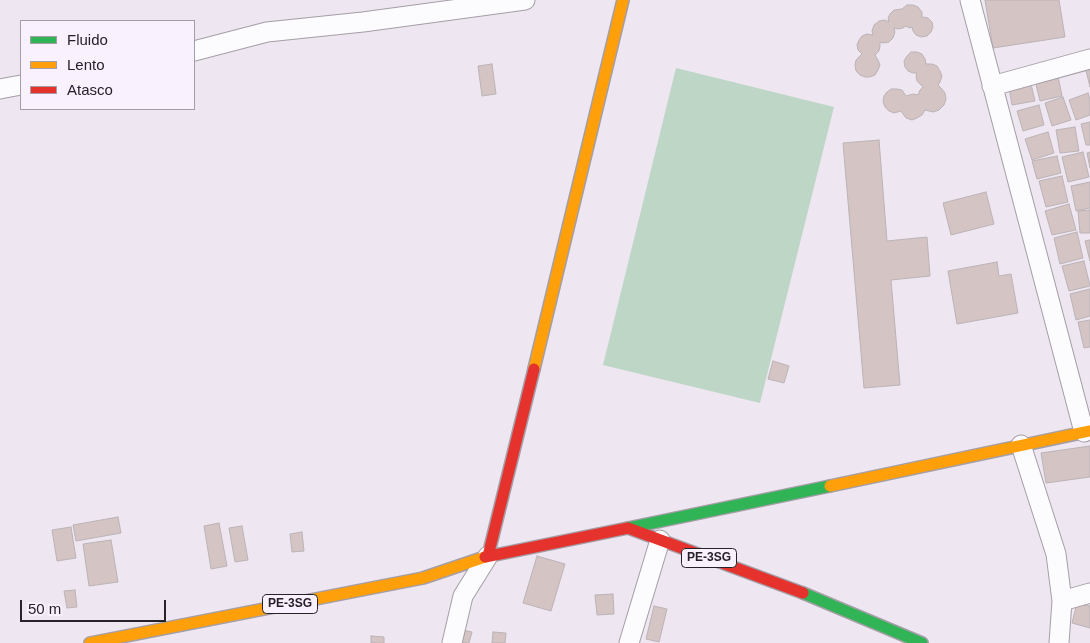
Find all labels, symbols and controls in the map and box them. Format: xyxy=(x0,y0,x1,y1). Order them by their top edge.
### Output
legend xyxy=(20,20,195,110)
text: Fluido xyxy=(67,31,108,48)
text: Lento xyxy=(67,56,105,73)
text: Atasco xyxy=(67,81,113,98)
road number: PE-3SG xyxy=(682,548,736,568)
scale bar xyxy=(22,590,169,622)
road number: PE-3SG xyxy=(262,594,318,614)
text: 50 m xyxy=(28,600,61,617)

